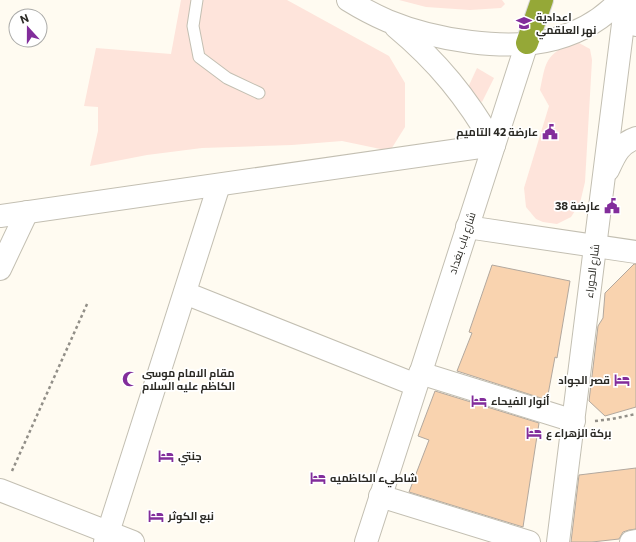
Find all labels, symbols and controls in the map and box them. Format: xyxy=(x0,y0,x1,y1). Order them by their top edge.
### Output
north arrow xyxy=(8,8,48,48)
place label: اعدادية نهر العلقمي xyxy=(536,10,596,40)
text: N xyxy=(18,11,30,26)
school or university icon: اعدادية نهر العلقمي xyxy=(515,14,533,32)
public building icon: عارضة 42 التاميم xyxy=(541,123,559,141)
place label: عارضة 42 التاميم xyxy=(456,125,538,140)
public building icon: عارضة 38 xyxy=(603,197,621,215)
place label: عارضة 38 xyxy=(555,199,600,213)
street label: شارع باب بغداد xyxy=(445,210,480,276)
street label: شارع الحوراء xyxy=(582,243,603,299)
place label: مقام الامام موسى الكاظم عليه السلام xyxy=(142,366,235,394)
mosque icon: مقام الامام موسى الكاظم عليه السلام xyxy=(121,370,139,388)
hotel icon: قصر الجواد xyxy=(613,371,631,389)
place label: قصر الجواد xyxy=(558,373,610,388)
hotel icon: أنوار الفيحاء xyxy=(470,392,488,410)
place label: أنوار الفيحاء xyxy=(491,394,550,409)
hotel icon: بركة الزهراء ع xyxy=(525,424,543,442)
place label: بركة الزهراء ع xyxy=(546,426,611,441)
hotel icon: جنتي xyxy=(157,447,175,465)
place label: جنتي xyxy=(178,449,202,466)
hotel icon: شاطيء الكاظميه xyxy=(309,469,327,487)
place label: شاطيء الكاظميه xyxy=(330,471,417,488)
hotel icon: نبع الكوثر xyxy=(147,507,165,525)
place label: نبع الكوثر xyxy=(167,509,214,524)

